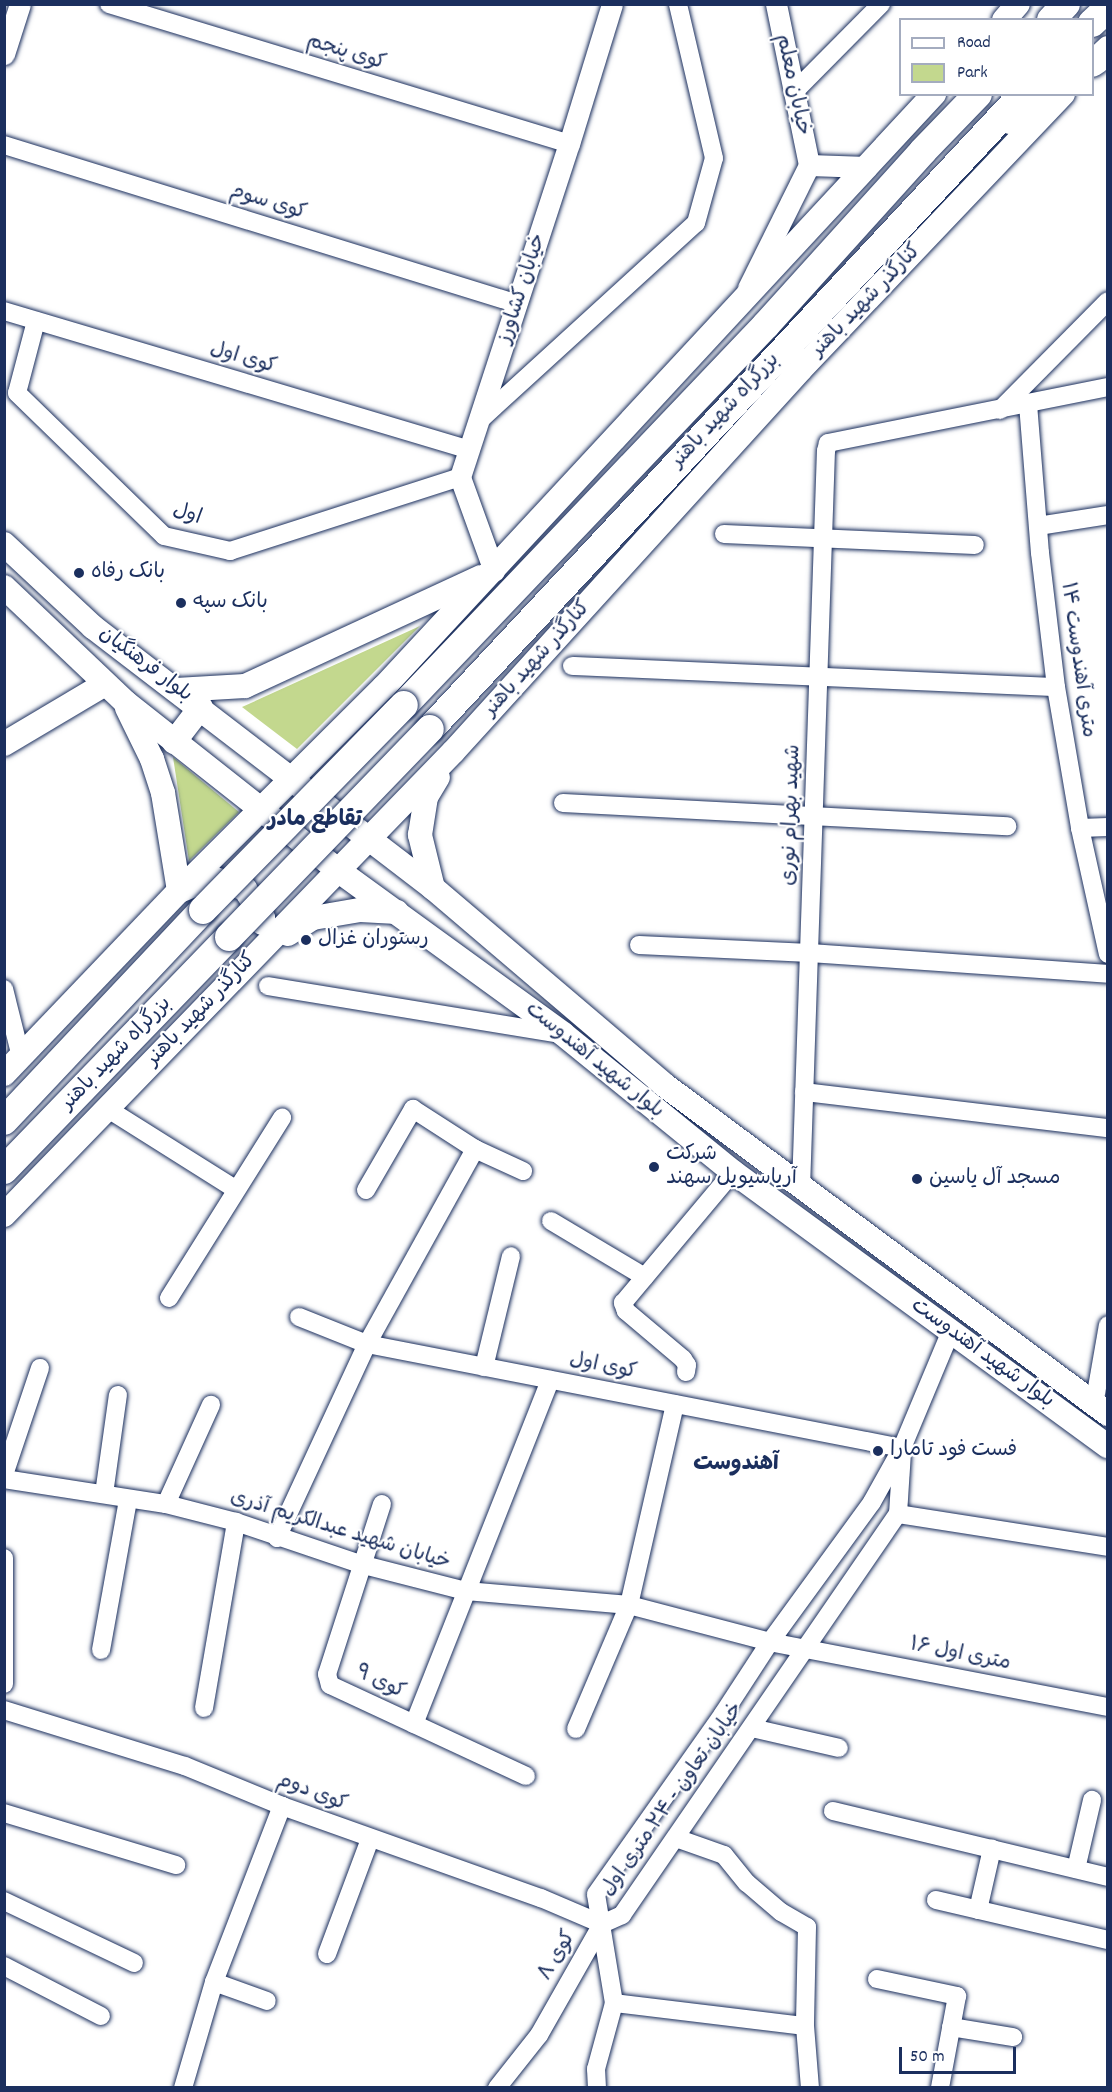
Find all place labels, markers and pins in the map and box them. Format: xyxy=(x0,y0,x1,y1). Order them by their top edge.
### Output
place label: بانک رفاه xyxy=(91,560,165,586)
marker: بانک رفاه xyxy=(72,566,86,580)
place label: بانک سپه xyxy=(193,590,268,616)
marker: بانک سپه xyxy=(174,596,188,610)
place label: رستوران غزال xyxy=(318,927,429,953)
marker: رستوران غزال xyxy=(299,933,313,947)
place label: شرکت آریاسیویل سهند xyxy=(666,1142,797,1192)
marker: شرکت آریاسیویل سهند xyxy=(647,1160,661,1174)
place label: مسجد آل یاسین xyxy=(929,1166,1060,1192)
marker: مسجد آل یاسین xyxy=(910,1172,924,1186)
place label: فست فود تامارا xyxy=(890,1438,1017,1464)
marker: فست فود تامارا xyxy=(871,1444,885,1458)

